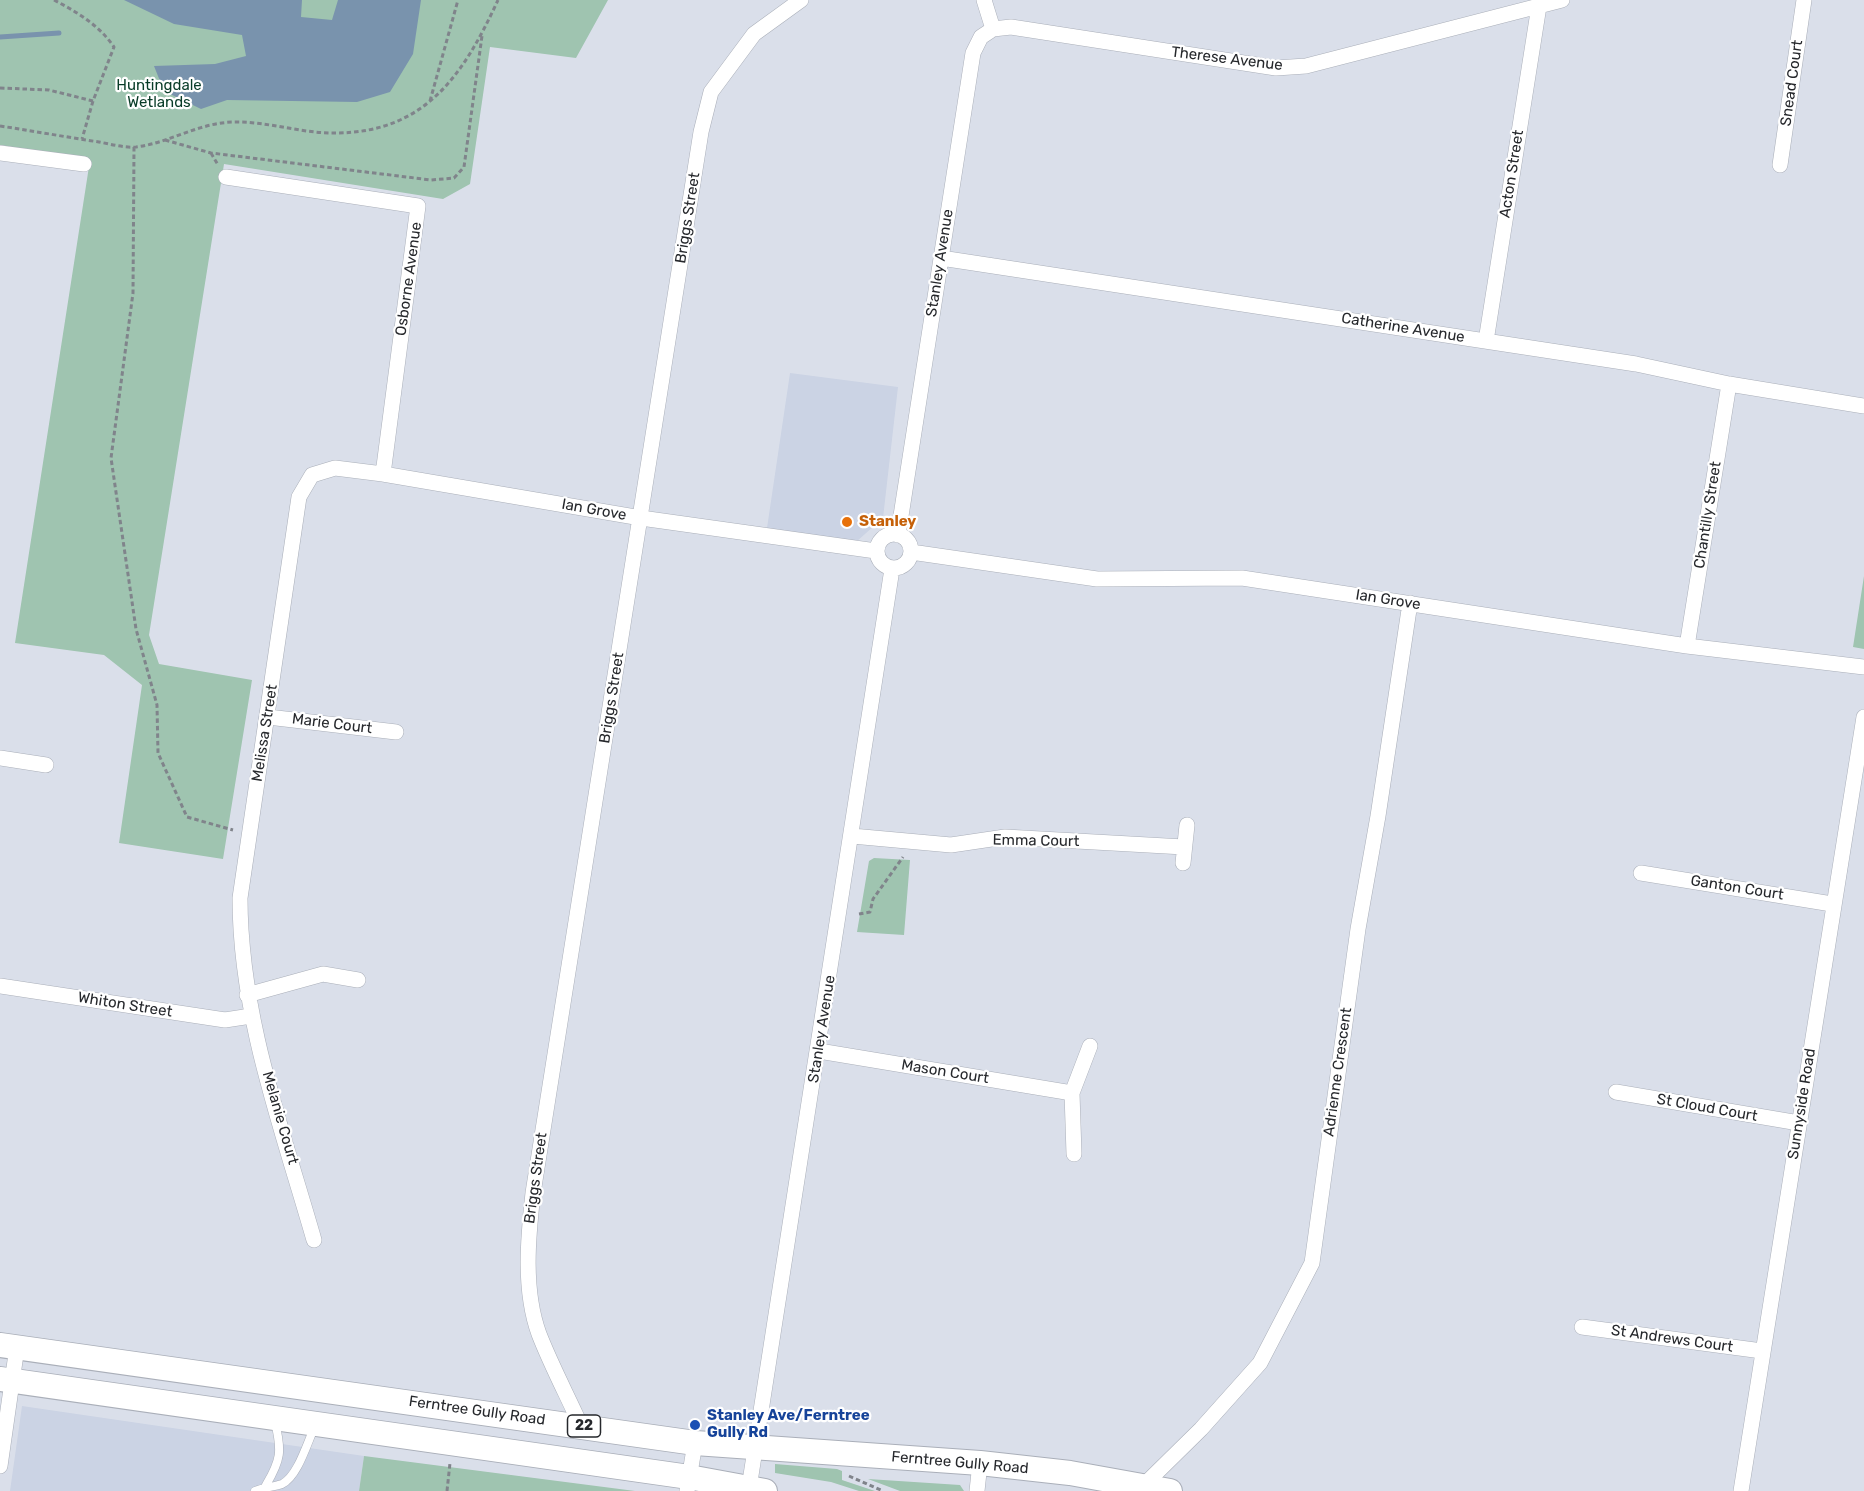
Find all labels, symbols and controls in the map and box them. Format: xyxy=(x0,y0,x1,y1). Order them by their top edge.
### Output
street label: Snead Court xyxy=(1777,39,1807,127)
street label: Therese Avenue xyxy=(1170,43,1284,75)
park label: Huntingdale Wetlands xyxy=(116,77,202,112)
street label: Acton Street xyxy=(1496,129,1528,219)
street label: Briggs Street xyxy=(672,171,704,265)
street label: Stanley Avenue xyxy=(923,208,957,318)
street label: Osborne Avenue xyxy=(392,221,426,337)
street label: Catherine Avenue xyxy=(1340,309,1466,347)
street label: Chantilly Street xyxy=(1691,460,1725,570)
street label: Ian Grove xyxy=(560,495,628,525)
place label: Stanley xyxy=(859,513,916,531)
marker: Stanley xyxy=(840,515,854,529)
street label: Ian Grove xyxy=(1354,586,1422,614)
street label: Briggs Street xyxy=(596,651,628,745)
street label: Melissa Street xyxy=(248,683,282,783)
street label: Marie Court xyxy=(291,710,373,738)
street label: Emma Court xyxy=(992,831,1080,851)
street label: Ganton Court xyxy=(1689,872,1785,904)
street label: Stanley Avenue xyxy=(805,974,839,1084)
street label: Whiton Street xyxy=(76,989,174,1021)
street label: Adrienne Crescent xyxy=(1320,1006,1356,1138)
street label: Sunnyside Road xyxy=(1784,1047,1820,1161)
street label: Mason Court xyxy=(900,1056,990,1088)
street label: Melanie Court xyxy=(258,1069,302,1167)
street label: St Cloud Court xyxy=(1655,1090,1759,1126)
street label: Briggs Street xyxy=(521,1131,551,1225)
street label: St Andrews Court xyxy=(1610,1322,1734,1356)
street label: Ferntree Gully Road xyxy=(408,1393,546,1429)
place label: Stanley Ave/Ferntree Gully Rd xyxy=(707,1407,870,1442)
road number: 22 xyxy=(568,1415,600,1437)
marker: Stanley Ave/Ferntree Gully Rd xyxy=(688,1418,702,1432)
street label: Ferntree Gully Road xyxy=(891,1448,1029,1478)

